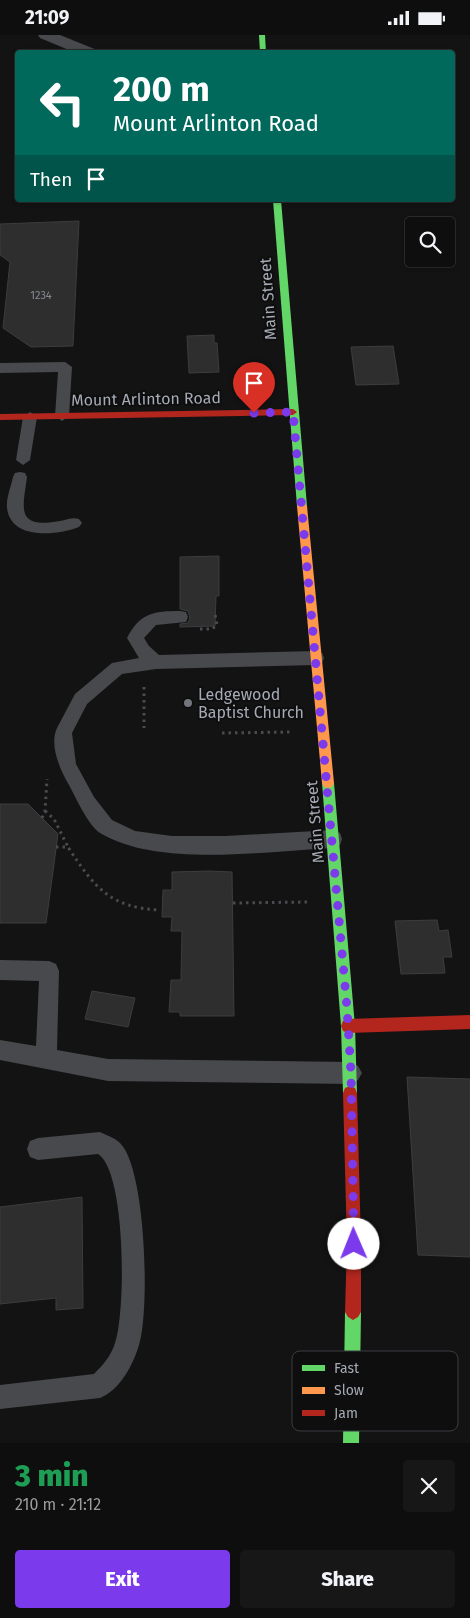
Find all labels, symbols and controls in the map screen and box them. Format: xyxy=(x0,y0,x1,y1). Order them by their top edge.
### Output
text: 21:09 xyxy=(25,6,69,29)
text: 200 m xyxy=(113,68,210,110)
icon: left xyxy=(30,70,95,135)
text: Mount Arlinton Road xyxy=(113,110,319,137)
icon: arrive xyxy=(82,165,110,193)
text: Then xyxy=(30,168,72,191)
map controls xyxy=(405,217,455,267)
button: search xyxy=(405,217,455,267)
street label: Main Street xyxy=(256,257,280,341)
house number: 1234 xyxy=(30,289,52,302)
pin xyxy=(233,362,275,413)
icon: arrive xyxy=(240,369,268,397)
street label: Mount Arlinton Road xyxy=(71,388,221,410)
place label: Ledgewood Baptist Church xyxy=(198,685,304,722)
marker: Ledgewood Baptist Church xyxy=(182,697,194,709)
street label: Main Street xyxy=(302,780,328,864)
position arrow xyxy=(327,1217,379,1269)
legend xyxy=(292,1351,458,1431)
text: Fast xyxy=(334,1360,360,1377)
text: Slow xyxy=(334,1382,364,1399)
text: Jam xyxy=(334,1405,358,1422)
text: 3 min xyxy=(15,1458,89,1494)
button: close xyxy=(403,1460,455,1512)
text: 210 m · 21:12 xyxy=(15,1495,101,1514)
button: Exit xyxy=(15,1550,230,1608)
button: Share xyxy=(240,1550,455,1608)

